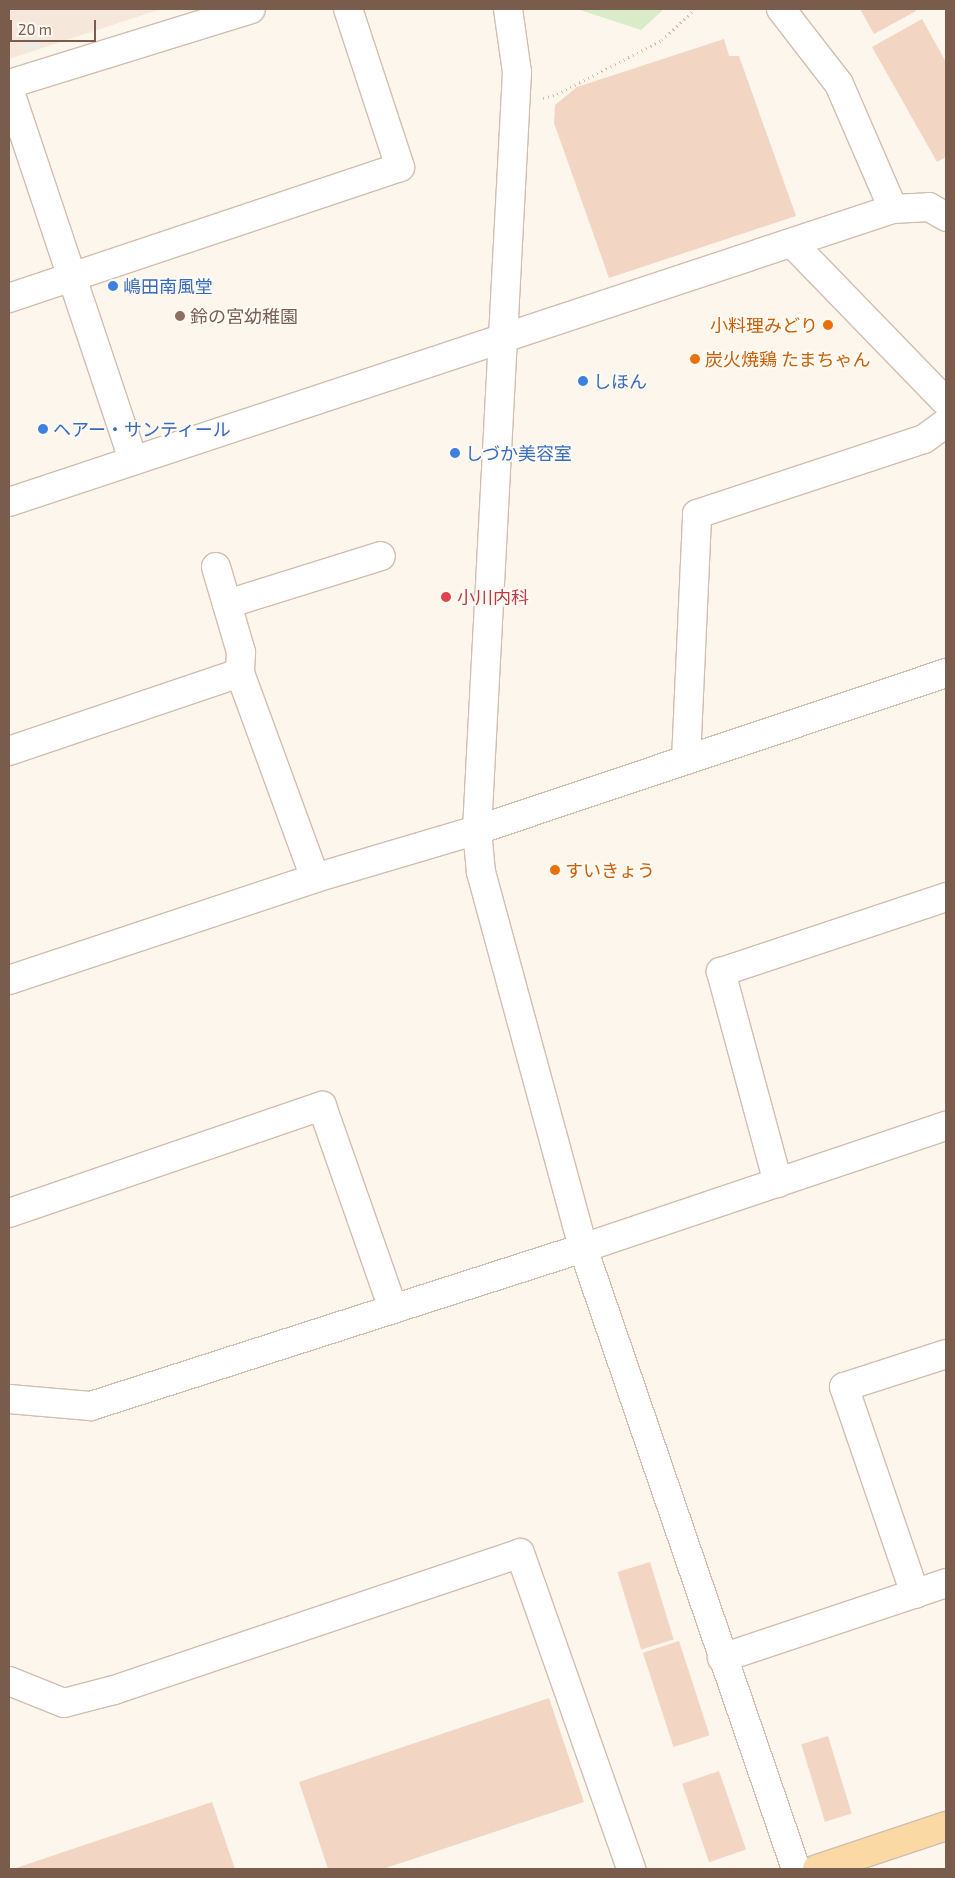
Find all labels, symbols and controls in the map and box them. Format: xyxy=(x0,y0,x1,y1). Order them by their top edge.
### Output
scale bar xyxy=(12,10,99,42)
text: 20 m xyxy=(18,20,52,38)
place label: 嶋田南風堂 xyxy=(123,275,213,297)
marker: 嶋田南風堂 xyxy=(107,280,119,292)
place label: 鈴の宮幼稚園 xyxy=(190,305,298,327)
marker: 鈴の宮幼稚園 xyxy=(174,310,186,322)
place label: 小料理みどり xyxy=(710,314,818,336)
marker: 小料理みどり xyxy=(822,319,834,331)
place label: 炭火焼鶏 たまちゃん xyxy=(705,348,871,370)
marker: 炭火焼鶏 たまちゃん xyxy=(689,353,701,365)
place label: しほん xyxy=(593,370,647,392)
marker: しほん xyxy=(577,375,589,387)
place label: ヘアー・サンティール xyxy=(53,418,232,440)
marker: ヘアー・サンティール xyxy=(37,423,49,435)
place label: しづか美容室 xyxy=(465,442,573,464)
marker: しづか美容室 xyxy=(449,447,461,459)
place label: 小川内科 xyxy=(457,586,529,608)
marker: 小川内科 xyxy=(439,590,453,604)
place label: すいきょう xyxy=(565,859,655,881)
marker: すいきょう xyxy=(549,864,561,876)

